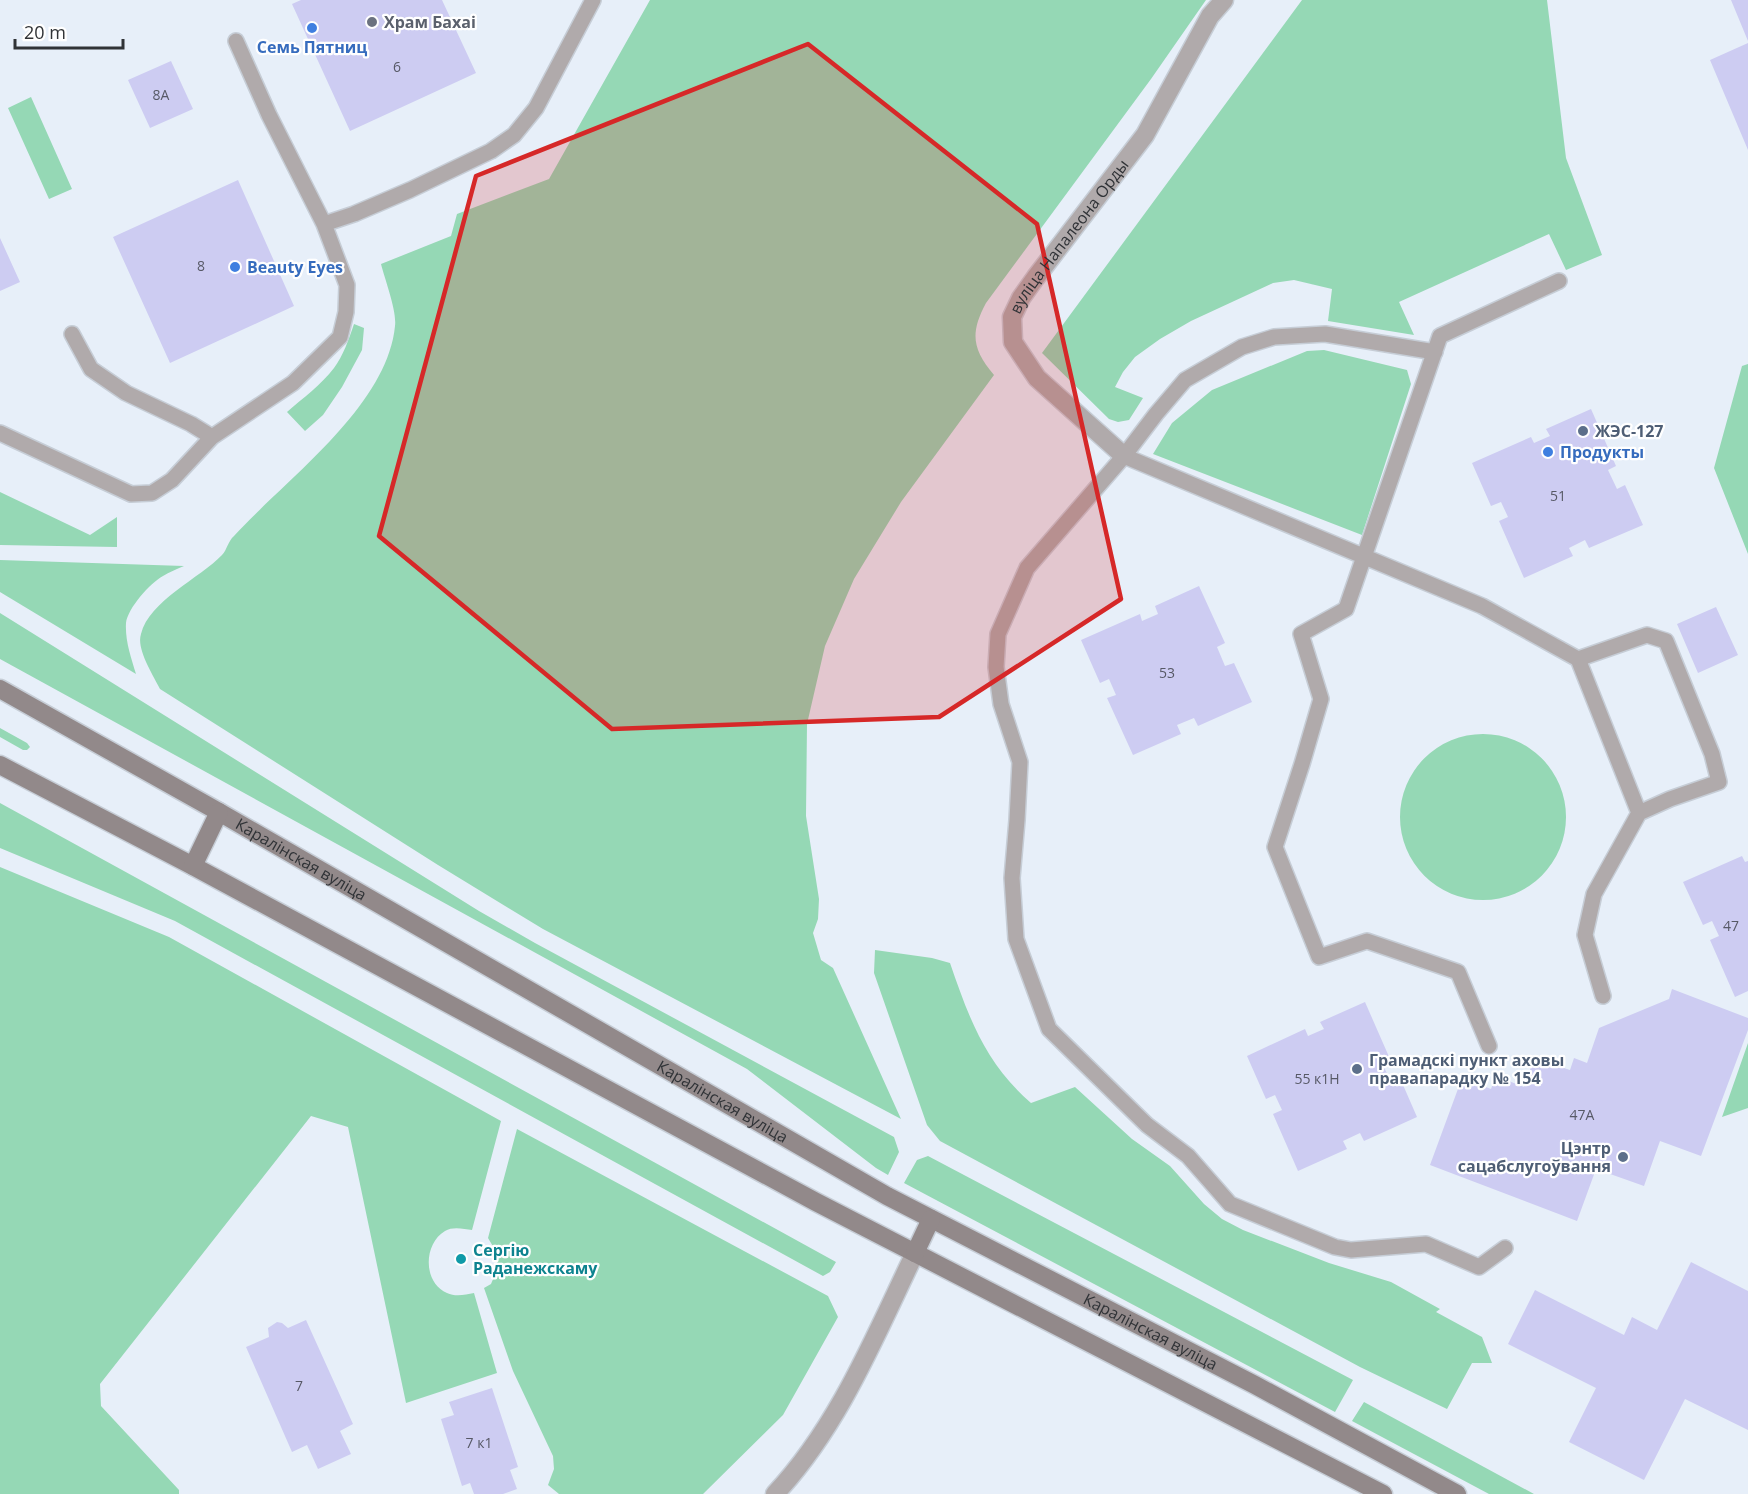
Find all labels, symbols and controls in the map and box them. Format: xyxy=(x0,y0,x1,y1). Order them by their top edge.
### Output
place label: Храм Бахаі xyxy=(384,11,476,33)
scale bar xyxy=(15,12,123,50)
marker: Храм Бахаі xyxy=(365,15,379,29)
text: 20 m xyxy=(24,20,66,44)
marker: Семь Пятниц xyxy=(305,21,319,35)
place label: Семь Пятниц xyxy=(257,36,367,58)
house number: 6 xyxy=(393,57,401,76)
house number: 8А xyxy=(153,85,170,104)
street label: вуліца Напалеона Орды xyxy=(1004,155,1134,317)
house number: 8 xyxy=(197,256,205,275)
place label: Beauty Eyes xyxy=(247,256,343,278)
marker: Beauty Eyes xyxy=(228,260,242,274)
place label: ЖЭС-127 xyxy=(1595,420,1663,442)
marker: ЖЭС-127 xyxy=(1576,424,1590,438)
place label: Продукты xyxy=(1560,441,1644,463)
marker: Продукты xyxy=(1541,445,1555,459)
house number: 51 xyxy=(1550,486,1566,505)
house number: 53 xyxy=(1159,663,1175,682)
street label: Каралінская вуліца xyxy=(232,813,371,906)
house number: 47 xyxy=(1723,916,1739,935)
place label: Грамадскі пункт аховы правапарадку № 154 xyxy=(1369,1049,1564,1089)
street label: Каралінская вуліца xyxy=(653,1055,792,1148)
marker: Грамадскі пункт аховы правапарадку № 154 xyxy=(1350,1062,1364,1076)
house number: 55 к1Н xyxy=(1294,1069,1340,1088)
house number: 47А xyxy=(1570,1105,1595,1124)
place label: Цэнтр сацабслугоўвання xyxy=(1458,1137,1611,1177)
marker: Цэнтр сацабслугоўвання xyxy=(1616,1150,1630,1164)
place label: Сергію Раданежскаму xyxy=(473,1239,598,1279)
marker: Сергію Раданежскаму xyxy=(454,1252,468,1266)
street label: Каралінская вуліца xyxy=(1080,1288,1221,1375)
house number: 7 xyxy=(295,1376,303,1395)
house number: 7 к1 xyxy=(466,1433,492,1452)

